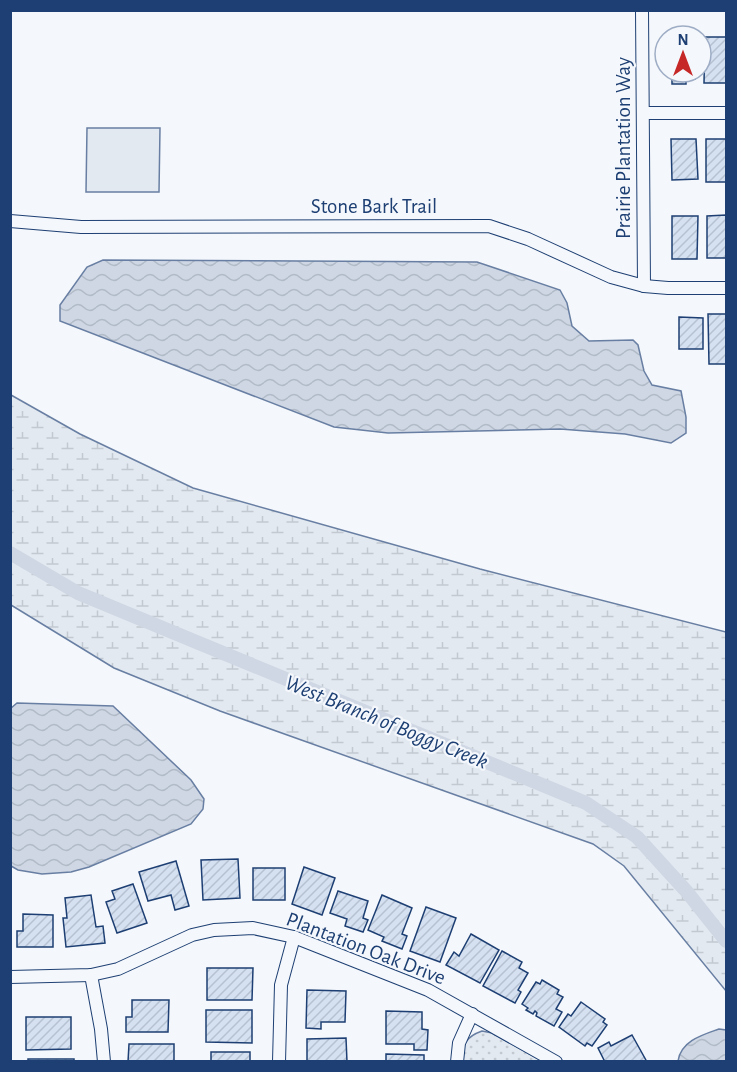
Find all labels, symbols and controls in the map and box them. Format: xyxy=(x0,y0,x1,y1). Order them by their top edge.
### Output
north arrow xyxy=(653,24,713,84)
text: N xyxy=(677,32,689,48)
street label: Prairie Plantation Way xyxy=(613,57,634,239)
street label: Stone Bark Trail xyxy=(311,196,437,217)
water label: West Branch of Boggy Creek xyxy=(282,671,491,773)
street label: Plantation Oak Drive xyxy=(283,908,448,989)

